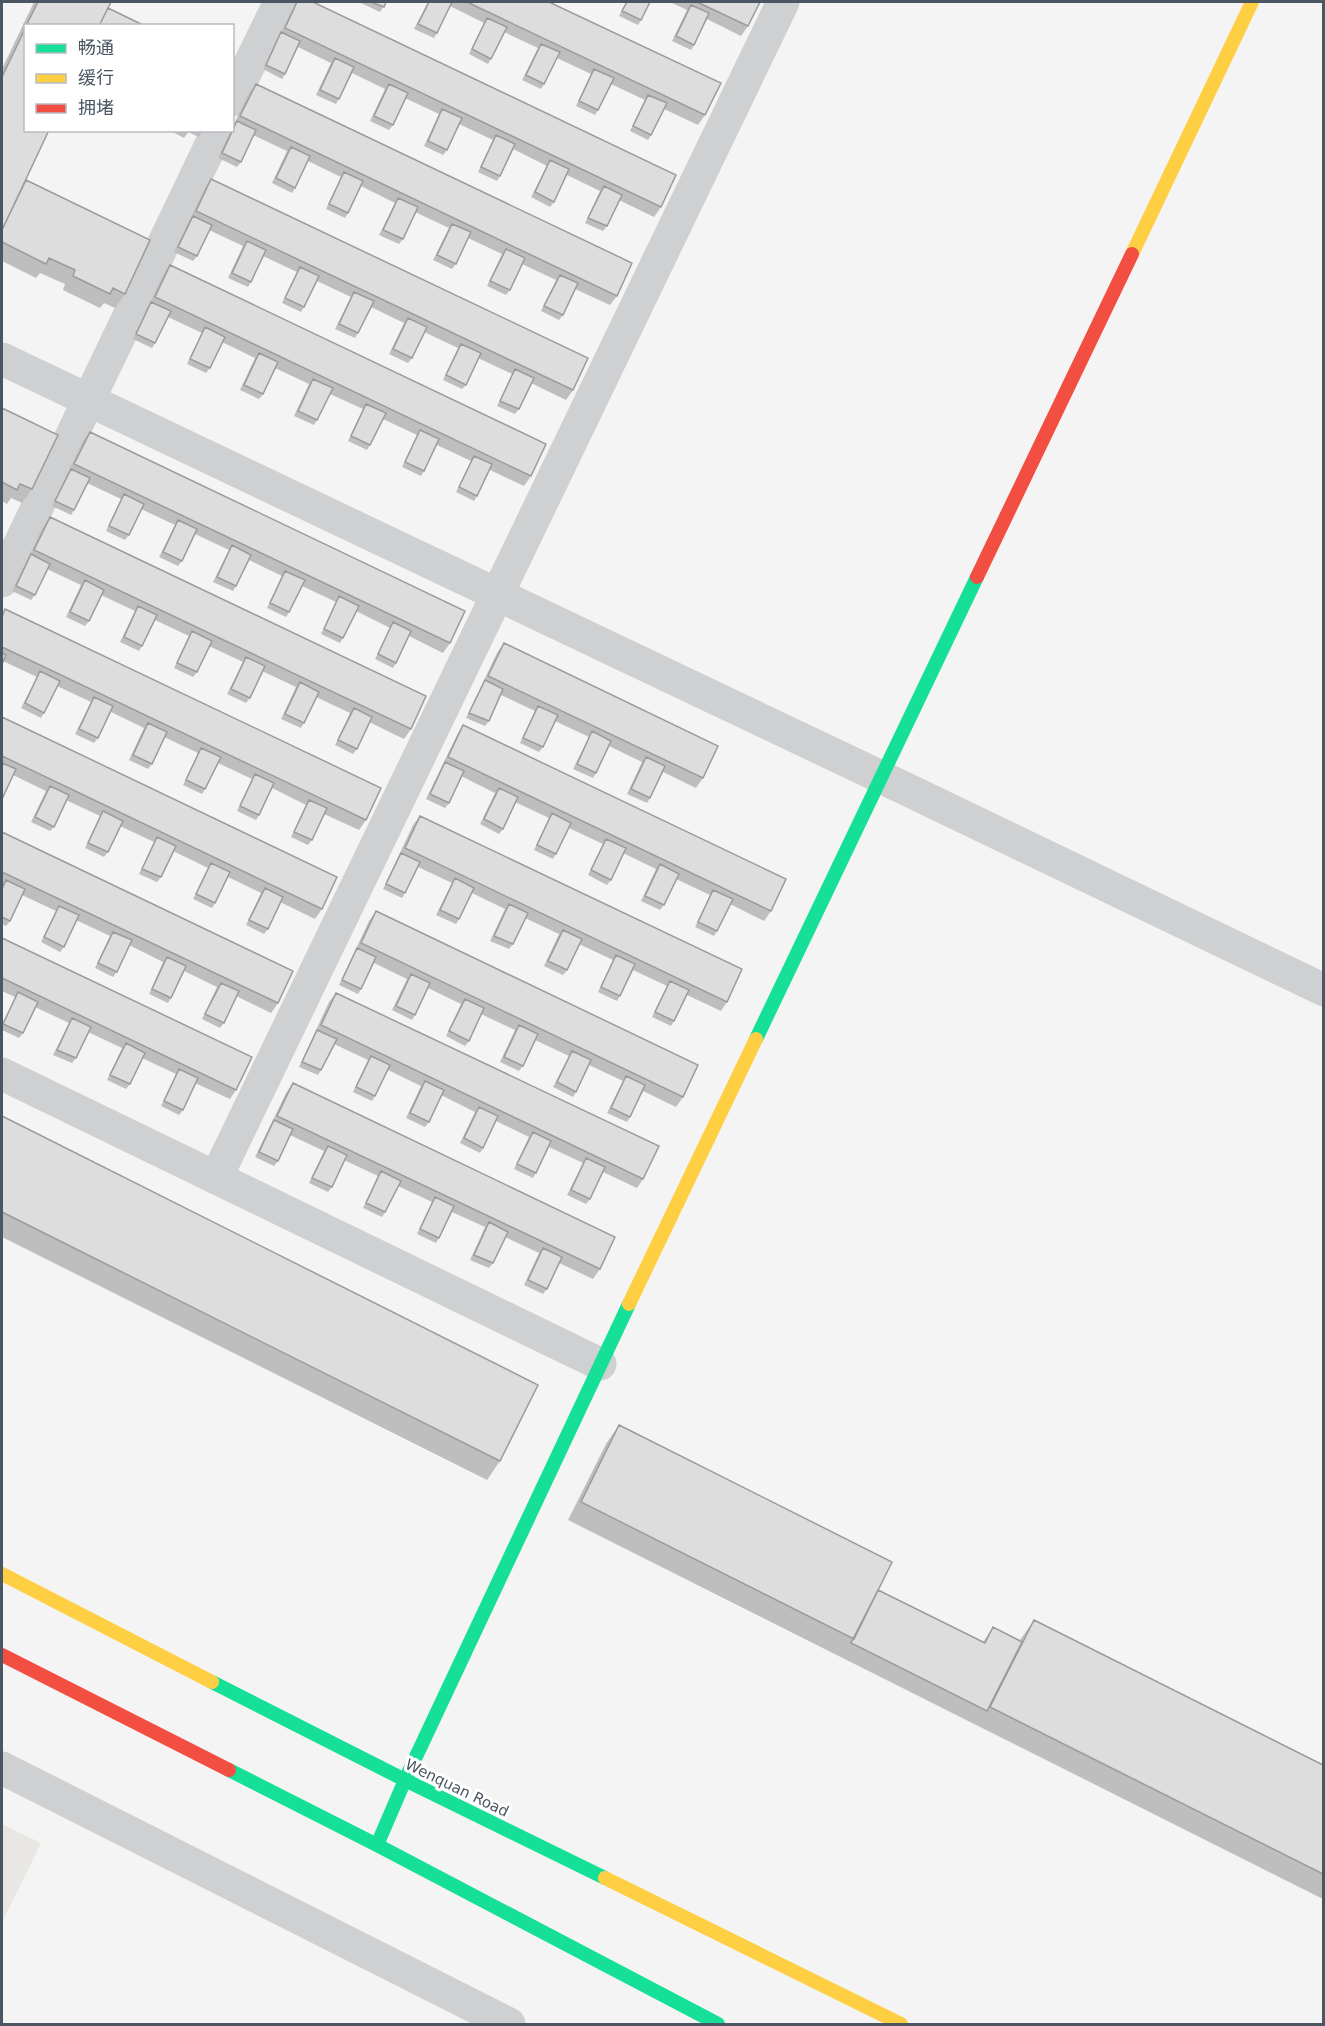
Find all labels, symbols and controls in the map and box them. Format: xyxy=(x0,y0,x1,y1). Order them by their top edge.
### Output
legend xyxy=(24,24,234,132)
text: 畅通 xyxy=(78,37,114,58)
text: 缓行 xyxy=(78,67,114,88)
text: 拥堵 xyxy=(78,97,114,118)
street label: Wenquan Road xyxy=(402,1755,512,1821)

